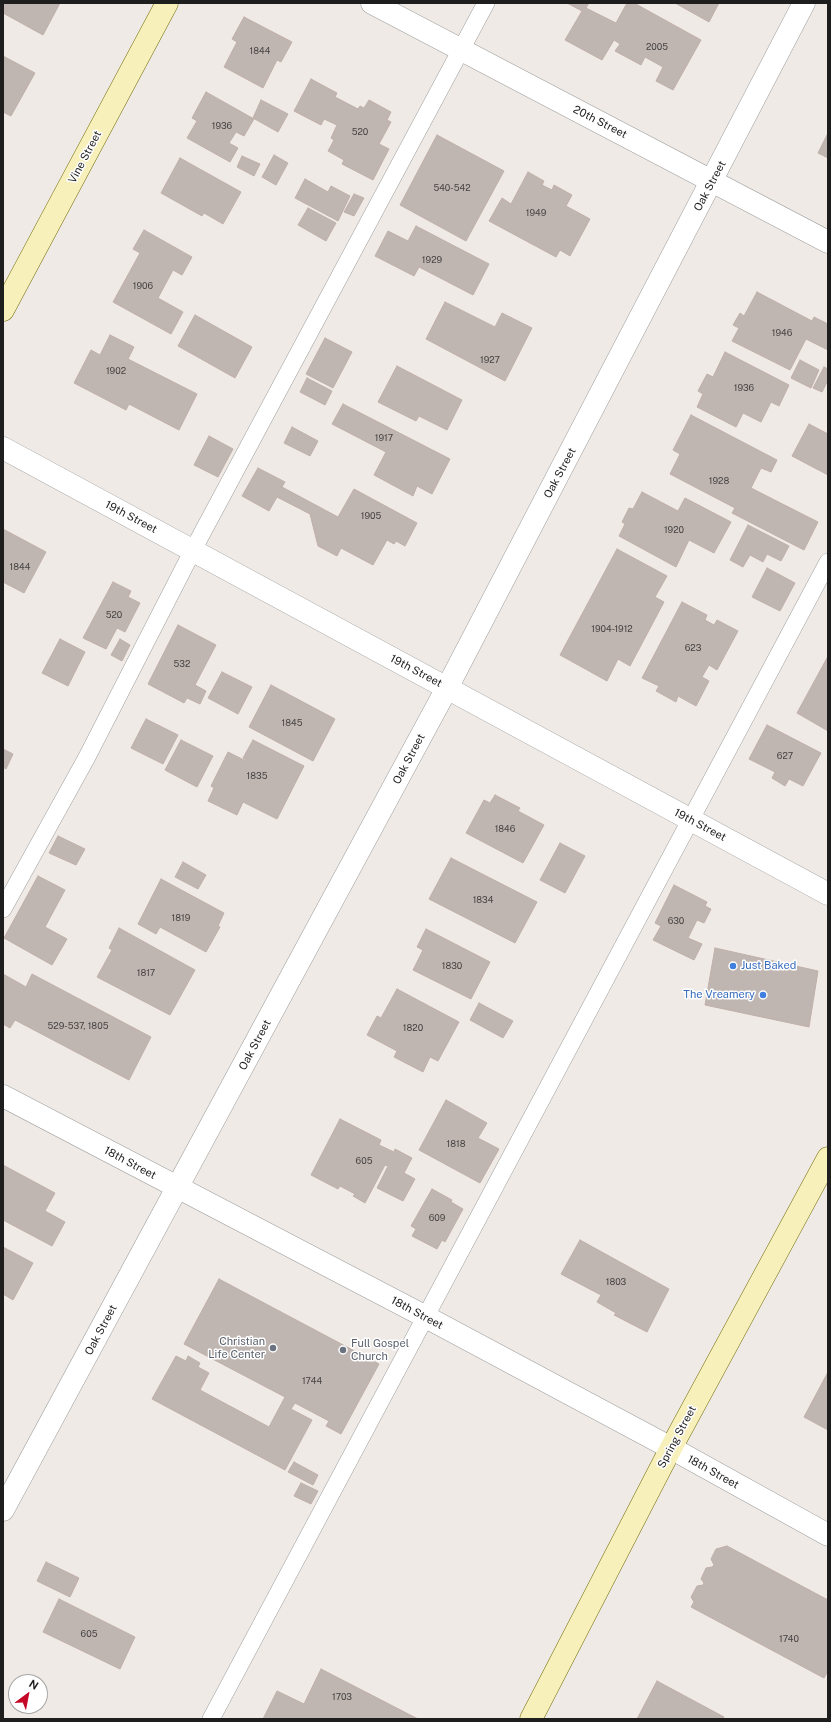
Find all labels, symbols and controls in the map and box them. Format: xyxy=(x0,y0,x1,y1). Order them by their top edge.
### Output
house number: 2005 xyxy=(646,42,668,52)
house number: 1844 xyxy=(250,46,270,56)
street label: 20th Street xyxy=(571,103,629,141)
house number: 1936 xyxy=(212,121,232,131)
house number: 520 xyxy=(352,127,368,137)
street label: Vine Street xyxy=(66,128,104,186)
street label: Oak Street xyxy=(691,159,729,213)
house number: 540-542 xyxy=(433,183,471,193)
house number: 1949 xyxy=(526,208,546,218)
house number: 1929 xyxy=(422,255,442,265)
house number: 1906 xyxy=(133,281,153,291)
house number: 1946 xyxy=(772,328,792,338)
house number: 1927 xyxy=(480,355,500,365)
house number: 1902 xyxy=(106,366,126,376)
house number: 1936 xyxy=(734,383,754,393)
house number: 1917 xyxy=(375,433,393,443)
street label: Oak Street xyxy=(541,446,579,500)
house number: 1928 xyxy=(709,476,729,486)
street label: 19th Street xyxy=(103,498,159,536)
house number: 1905 xyxy=(361,511,381,521)
house number: 1920 xyxy=(664,525,684,535)
house number: 1844 xyxy=(10,562,30,572)
house number: 520 xyxy=(106,610,122,620)
house number: 1904-1912 xyxy=(591,624,633,634)
house number: 623 xyxy=(685,643,701,653)
street label: 19th Street xyxy=(388,652,444,690)
house number: 532 xyxy=(174,659,190,669)
house number: 1845 xyxy=(282,718,302,728)
street label: Oak Street xyxy=(390,732,428,786)
house number: 627 xyxy=(777,751,793,761)
house number: 1835 xyxy=(247,771,267,781)
street label: 19th Street xyxy=(672,806,728,844)
house number: 1846 xyxy=(495,824,515,834)
house number: 1834 xyxy=(473,895,493,905)
house number: 1819 xyxy=(172,913,190,923)
house number: 630 xyxy=(668,916,684,926)
place label: Just Baked xyxy=(741,959,796,973)
house number: 1830 xyxy=(442,961,462,971)
marker: Just Baked xyxy=(728,961,738,971)
house number: 1817 xyxy=(137,968,155,978)
place label: The Vreamery xyxy=(683,988,755,1002)
marker: The Vreamery xyxy=(758,990,768,1000)
street label: Oak Street xyxy=(236,1018,274,1072)
house number: 529-537, 1805 xyxy=(48,1021,108,1031)
house number: 1820 xyxy=(403,1023,423,1033)
house number: 1818 xyxy=(447,1139,465,1149)
street label: 18th Street xyxy=(102,1144,158,1182)
house number: 605 xyxy=(356,1156,372,1166)
house number: 609 xyxy=(429,1213,445,1223)
house number: 1803 xyxy=(606,1277,626,1287)
street label: 18th Street xyxy=(389,1294,445,1332)
street label: Oak Street xyxy=(82,1303,120,1357)
place label: Christian Life Center xyxy=(208,1335,265,1361)
place label: Full Gospel Church xyxy=(351,1337,409,1363)
marker: Christian Life Center xyxy=(268,1343,278,1353)
marker: Full Gospel Church xyxy=(338,1345,348,1355)
house number: 1744 xyxy=(302,1376,322,1386)
street label: Spring Street xyxy=(655,1403,699,1471)
street label: 18th Street xyxy=(685,1452,741,1492)
house number: 605 xyxy=(81,1629,97,1639)
house number: 1740 xyxy=(779,1634,799,1644)
north arrow xyxy=(8,1674,48,1714)
text: N xyxy=(27,1677,41,1692)
house number: 1703 xyxy=(332,1692,352,1702)

